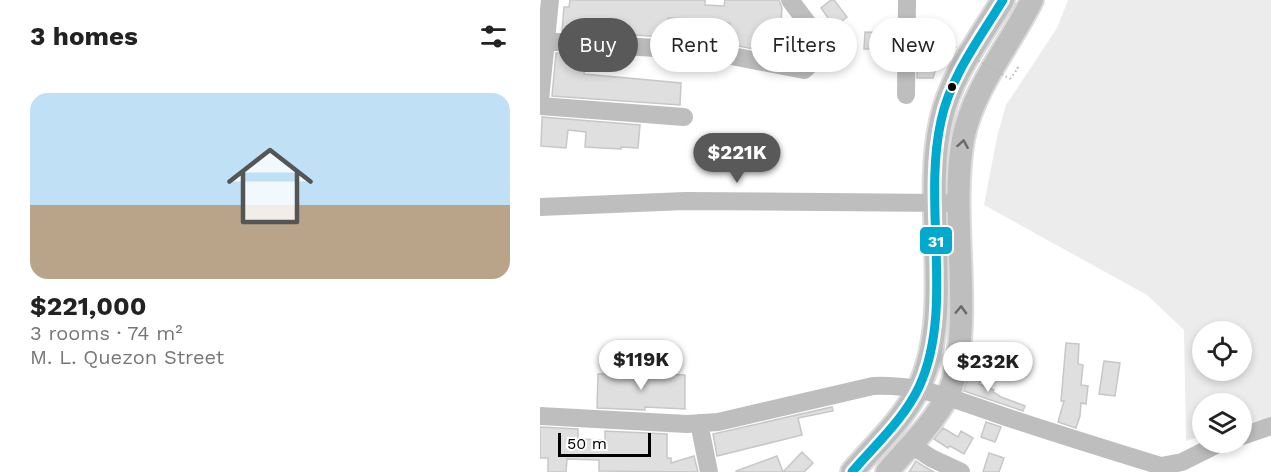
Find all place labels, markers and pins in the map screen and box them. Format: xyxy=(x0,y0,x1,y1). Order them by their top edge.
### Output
unlabelled marker xyxy=(946,81,958,93)
pin: $221K xyxy=(695,133,779,184)
pin: $119K xyxy=(599,340,683,391)
pin: $232K xyxy=(946,342,1030,393)

